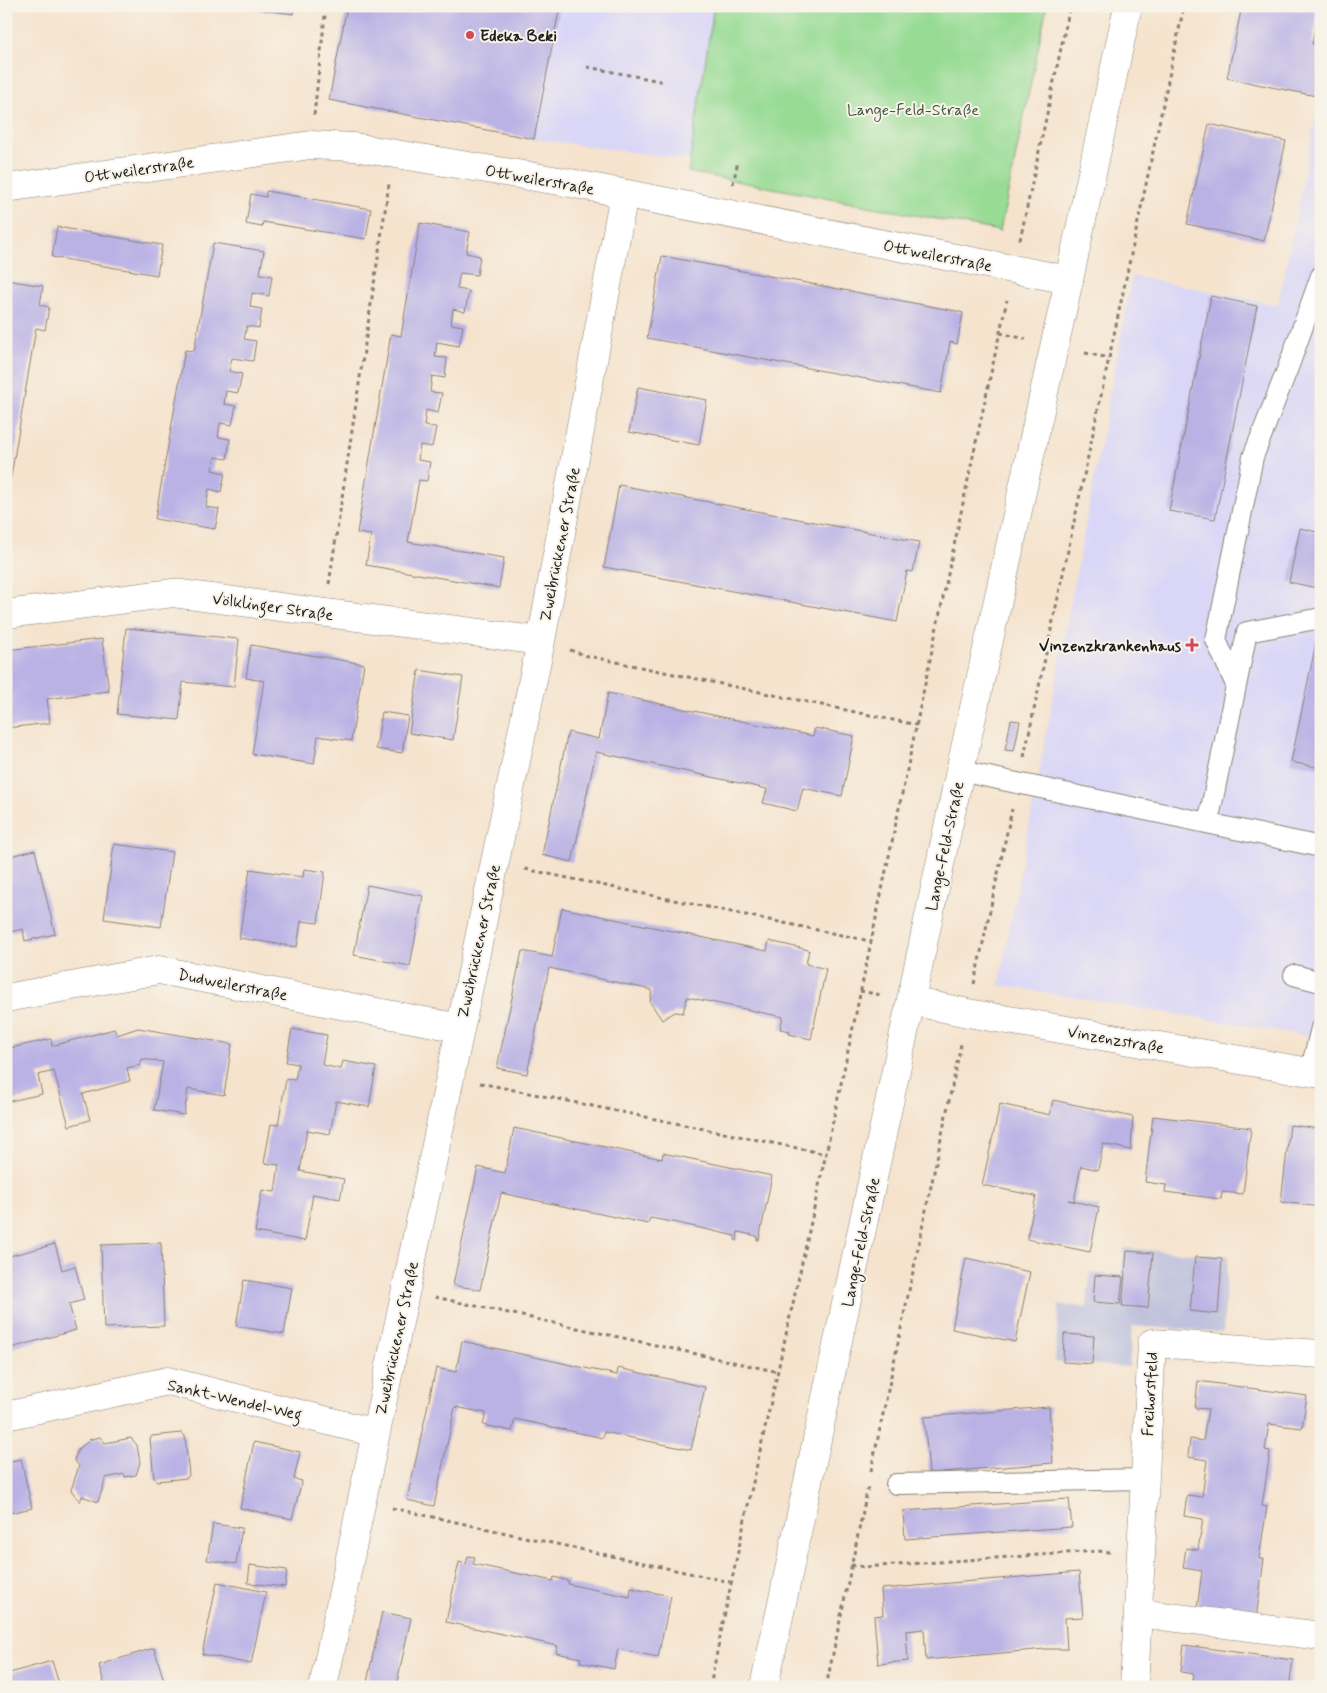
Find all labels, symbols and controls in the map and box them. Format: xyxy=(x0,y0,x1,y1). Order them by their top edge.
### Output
place label: Edeka Beki xyxy=(480,26,557,47)
marker: Edeka Beki xyxy=(464,29,476,41)
park label: Lange-Feld-Straße xyxy=(847,100,979,122)
street label: Ottweilerstraße xyxy=(83,152,196,189)
street label: Ottweilerstraße xyxy=(484,161,596,200)
street label: Ottweilerstraße xyxy=(881,236,994,277)
street label: Zweibrückener Straße xyxy=(535,465,586,623)
street label: Völklinger Straße xyxy=(211,589,335,627)
place label: Vinzenzkrankenhaus xyxy=(1039,636,1182,657)
marker: Vinzenzkrankenhaus xyxy=(1185,638,1199,652)
street label: Lange-Feld-Straße xyxy=(921,779,970,913)
street label: Zweibrückener Straße xyxy=(453,862,506,1020)
street label: Dudweilerstraße xyxy=(176,965,289,1006)
street label: Vinzenzstraße xyxy=(1066,1022,1166,1059)
street label: Lange-Feld-Straße xyxy=(837,1175,886,1309)
street label: Zweibrückener Straße xyxy=(371,1259,424,1417)
street label: Freihorstfeld xyxy=(1138,1351,1163,1437)
street label: Sankt-Wendel-Weg xyxy=(165,1375,304,1427)

